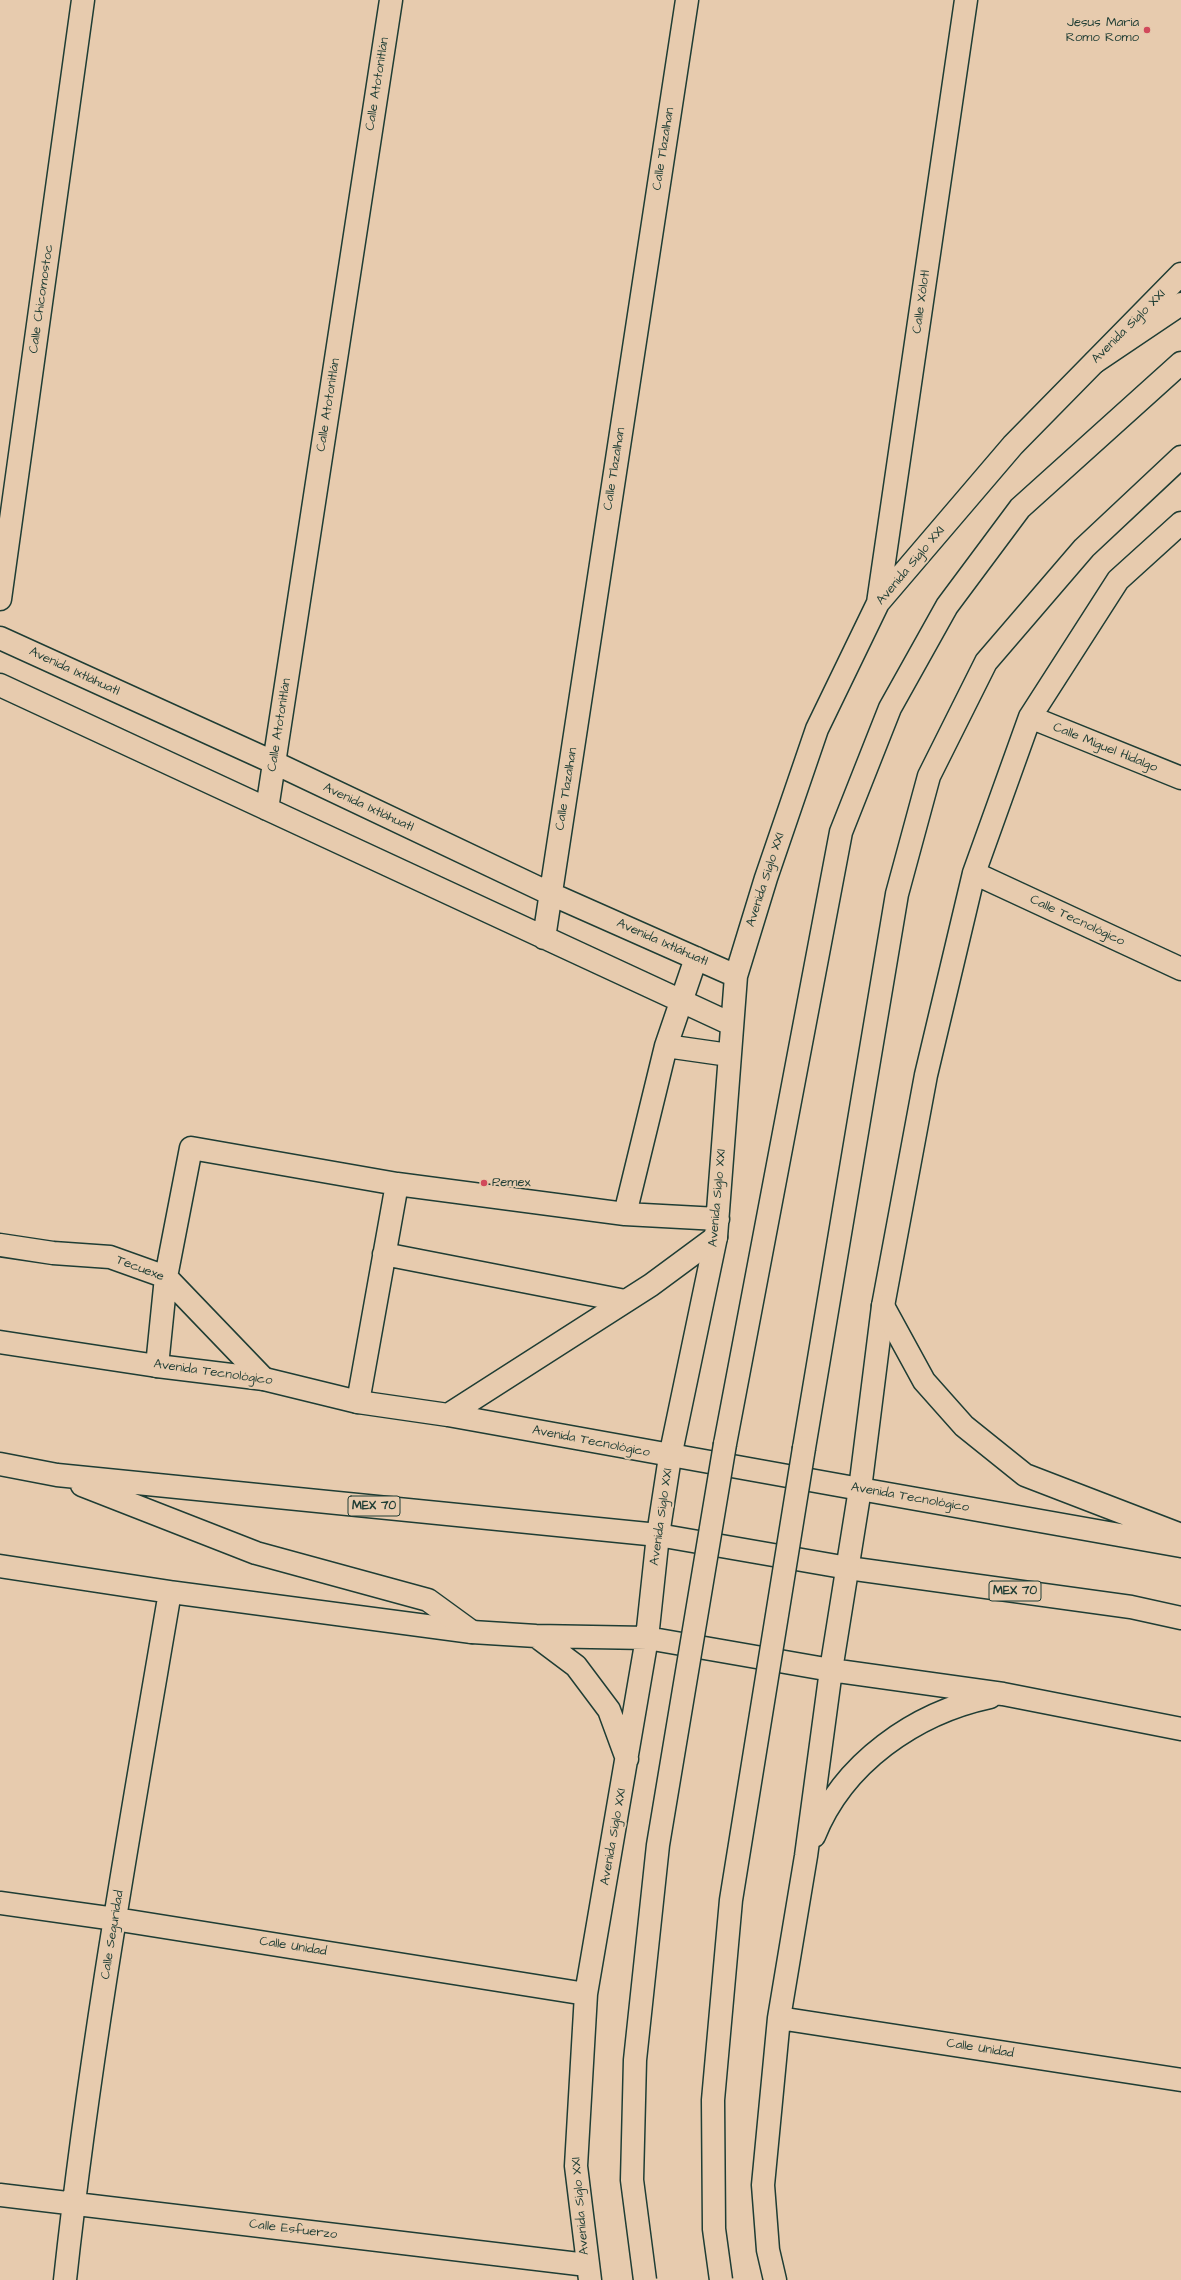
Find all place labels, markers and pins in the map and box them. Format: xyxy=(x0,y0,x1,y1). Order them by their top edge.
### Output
place label: Jesus Maria Romo Romo xyxy=(1066,15,1139,46)
marker: Jesus Maria Romo Romo xyxy=(1142,25,1152,35)
place label: Pemex xyxy=(492,1175,531,1191)
marker: Pemex xyxy=(479,1178,489,1188)

